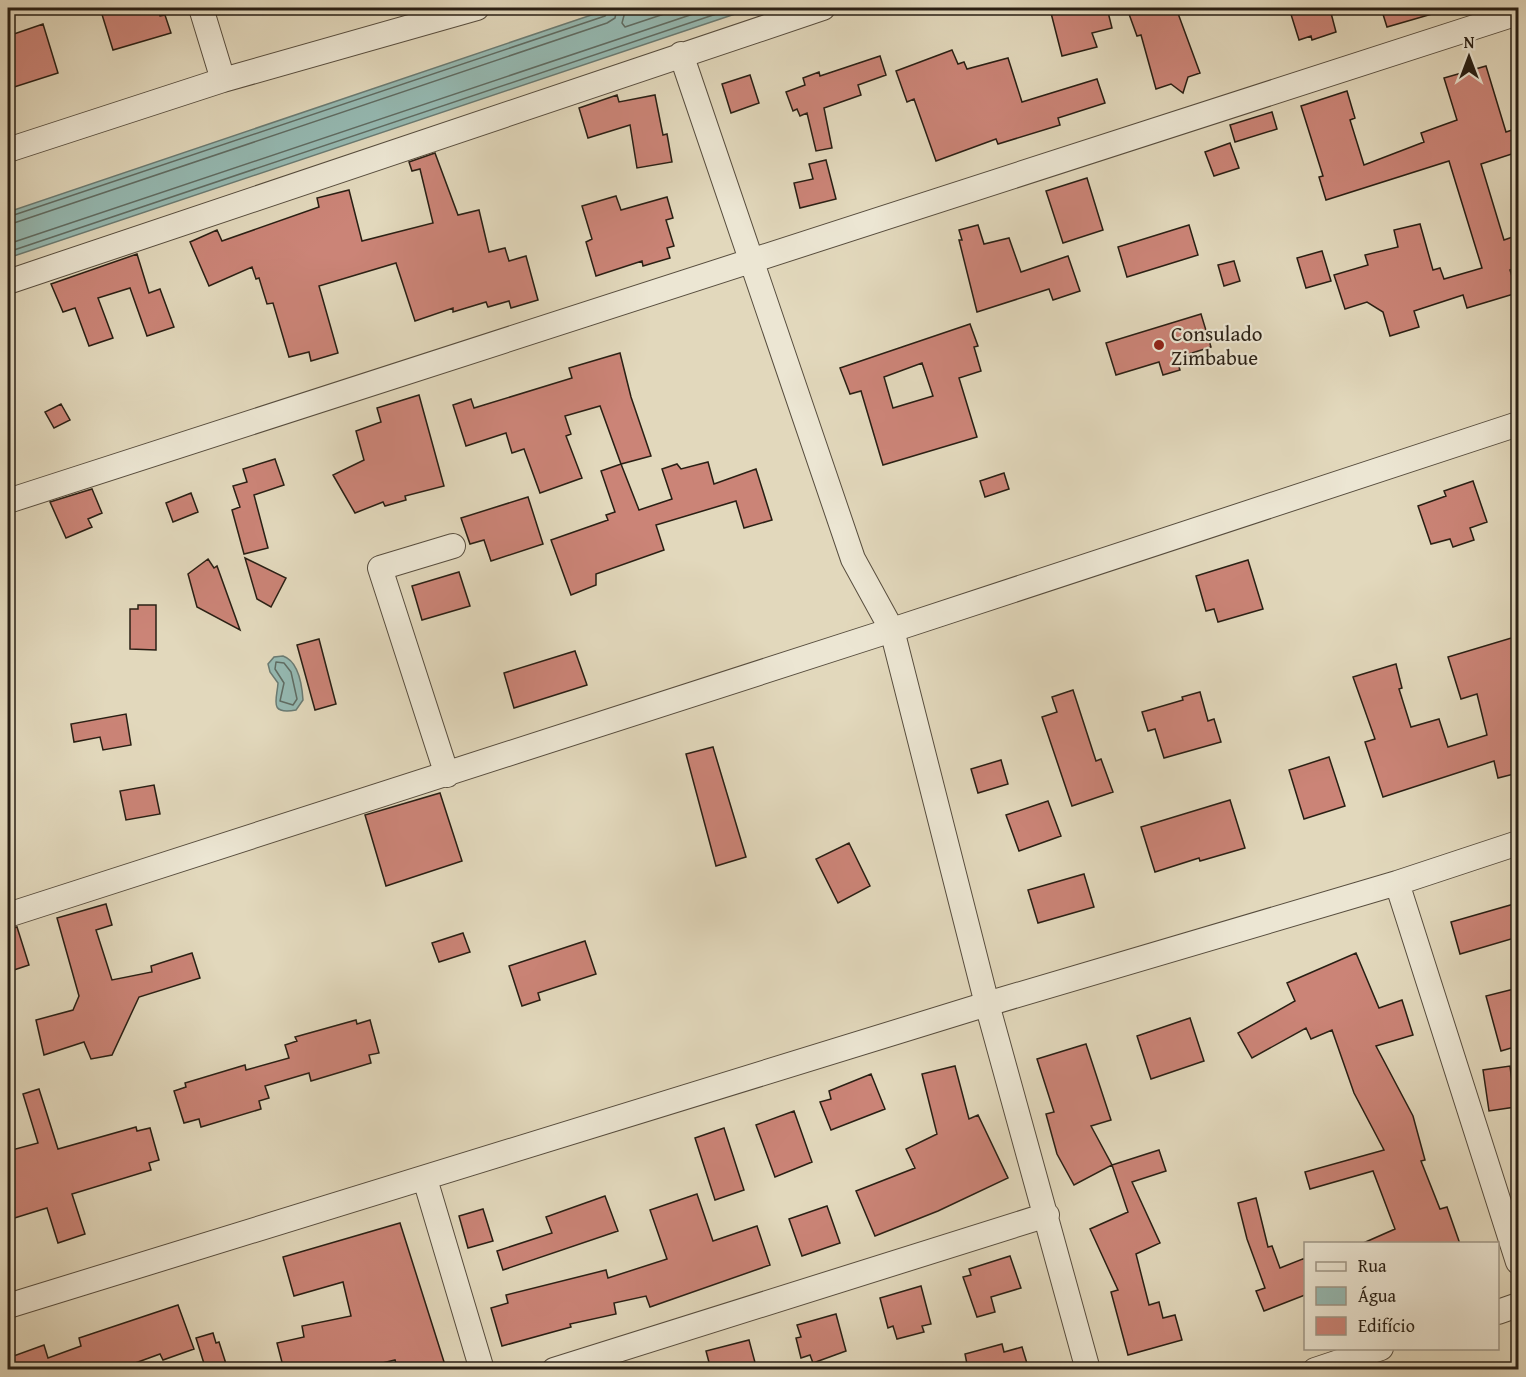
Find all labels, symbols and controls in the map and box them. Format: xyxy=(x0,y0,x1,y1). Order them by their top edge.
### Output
north arrow xyxy=(1439,27,1499,87)
text: N xyxy=(1464,30,1475,54)
place label: Consulado Zimbabue xyxy=(1171,318,1262,373)
marker: Consulado Zimbabue xyxy=(1152,338,1166,352)
legend xyxy=(1304,1242,1499,1350)
text: Rua xyxy=(1358,1252,1387,1279)
text: Água xyxy=(1358,1282,1397,1309)
text: Edifício xyxy=(1358,1312,1415,1339)

